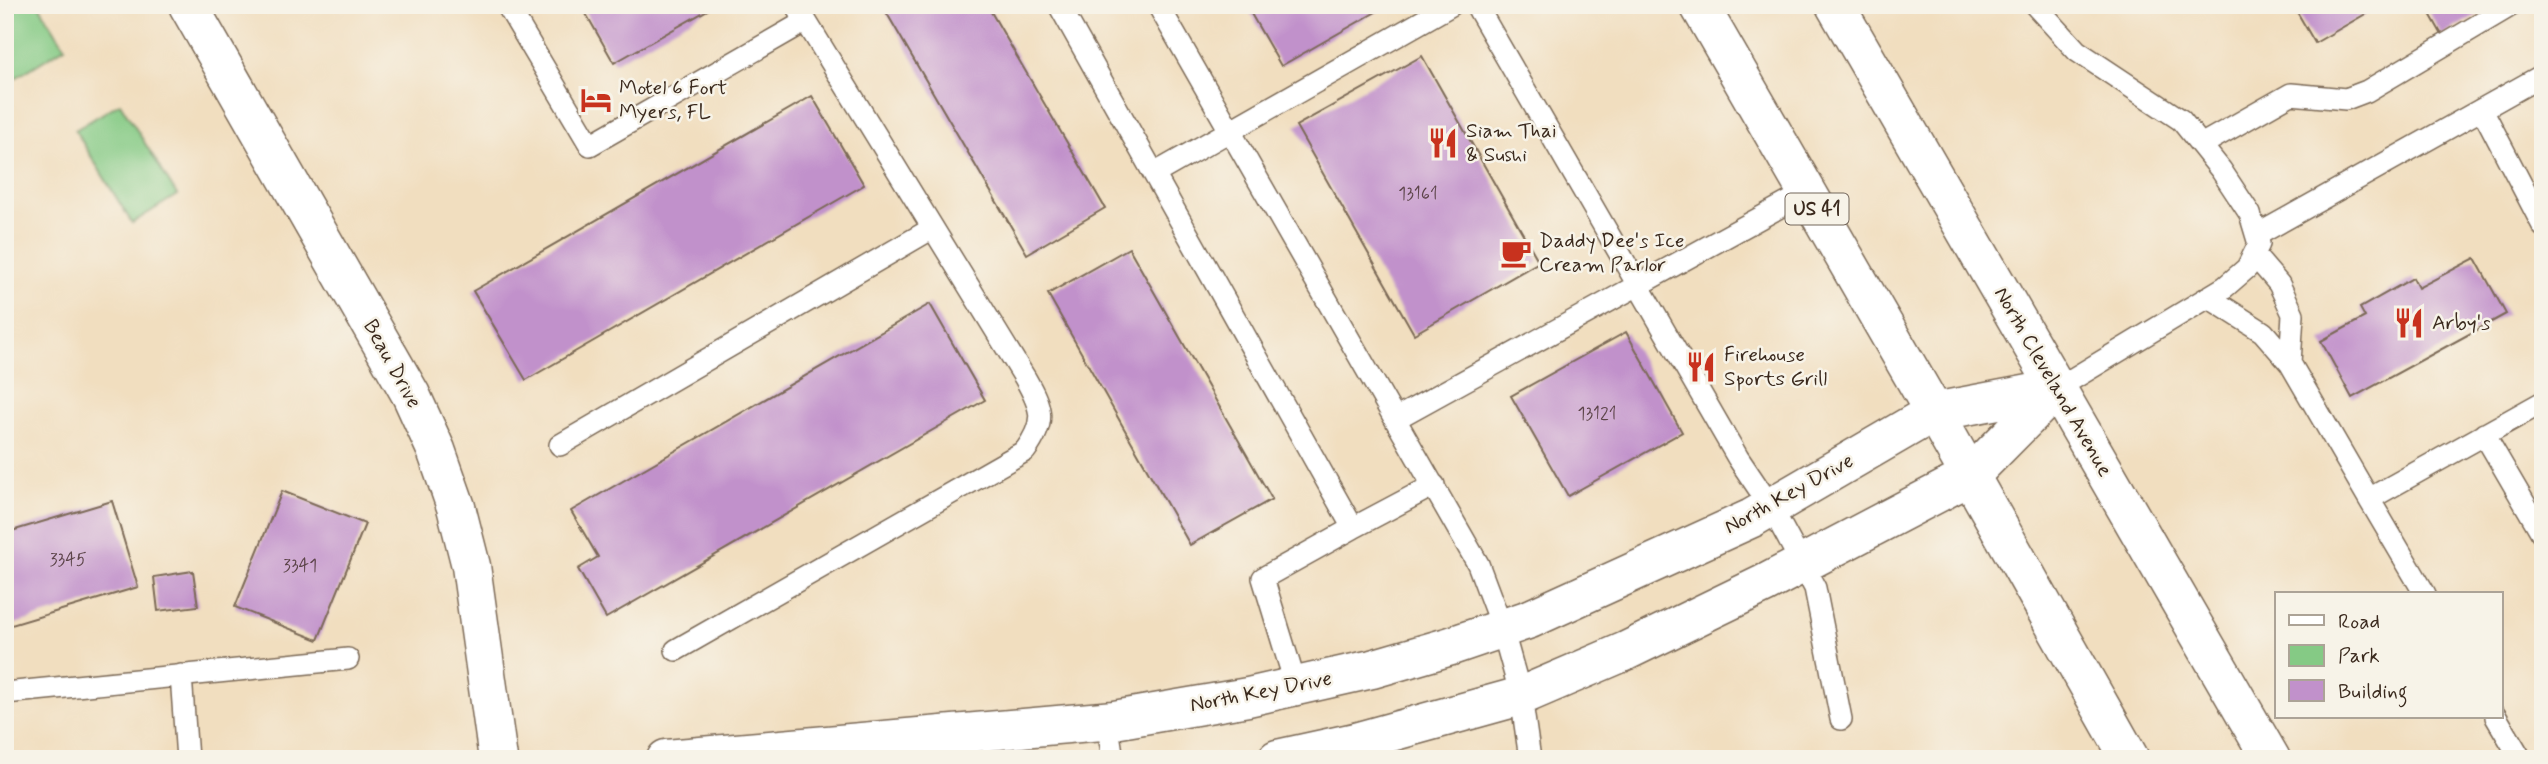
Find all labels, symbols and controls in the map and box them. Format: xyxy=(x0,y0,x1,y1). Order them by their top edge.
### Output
place label: Motel 6 Fort Myers, FL xyxy=(619,74,727,126)
hotel icon: Motel 6 Fort Myers, FL xyxy=(579,83,613,117)
place label: Siam Thai & Sushi xyxy=(1466,117,1557,169)
restaurant icon: Siam Thai & Sushi xyxy=(1426,126,1460,160)
house number: 13161 xyxy=(1398,182,1438,206)
road number: US 41 xyxy=(1786,194,1848,224)
place label: Daddy Dee's Ice Cream Parlor xyxy=(1539,227,1684,279)
cafe icon: Daddy Dee's Ice Cream Parlor xyxy=(1499,236,1533,270)
street label: North Cleveland Avenue xyxy=(1987,282,2119,482)
restaurant icon: Arby's xyxy=(2392,306,2426,340)
place label: Arby's xyxy=(2432,309,2491,337)
street label: Beau Drive xyxy=(356,315,428,413)
place label: Firehouse Sports Grill xyxy=(1724,341,1827,393)
restaurant icon: Firehouse Sports Grill xyxy=(1684,350,1718,384)
house number: 13121 xyxy=(1577,402,1617,426)
street label: North Key Drive xyxy=(1719,447,1859,541)
house number: 3345 xyxy=(49,548,87,572)
house number: 3341 xyxy=(283,554,317,578)
legend xyxy=(2275,592,2502,718)
text: Road xyxy=(2338,608,2380,636)
text: Park xyxy=(2338,642,2380,670)
street label: North Key Drive xyxy=(1188,665,1334,719)
text: Building xyxy=(2338,678,2408,708)

